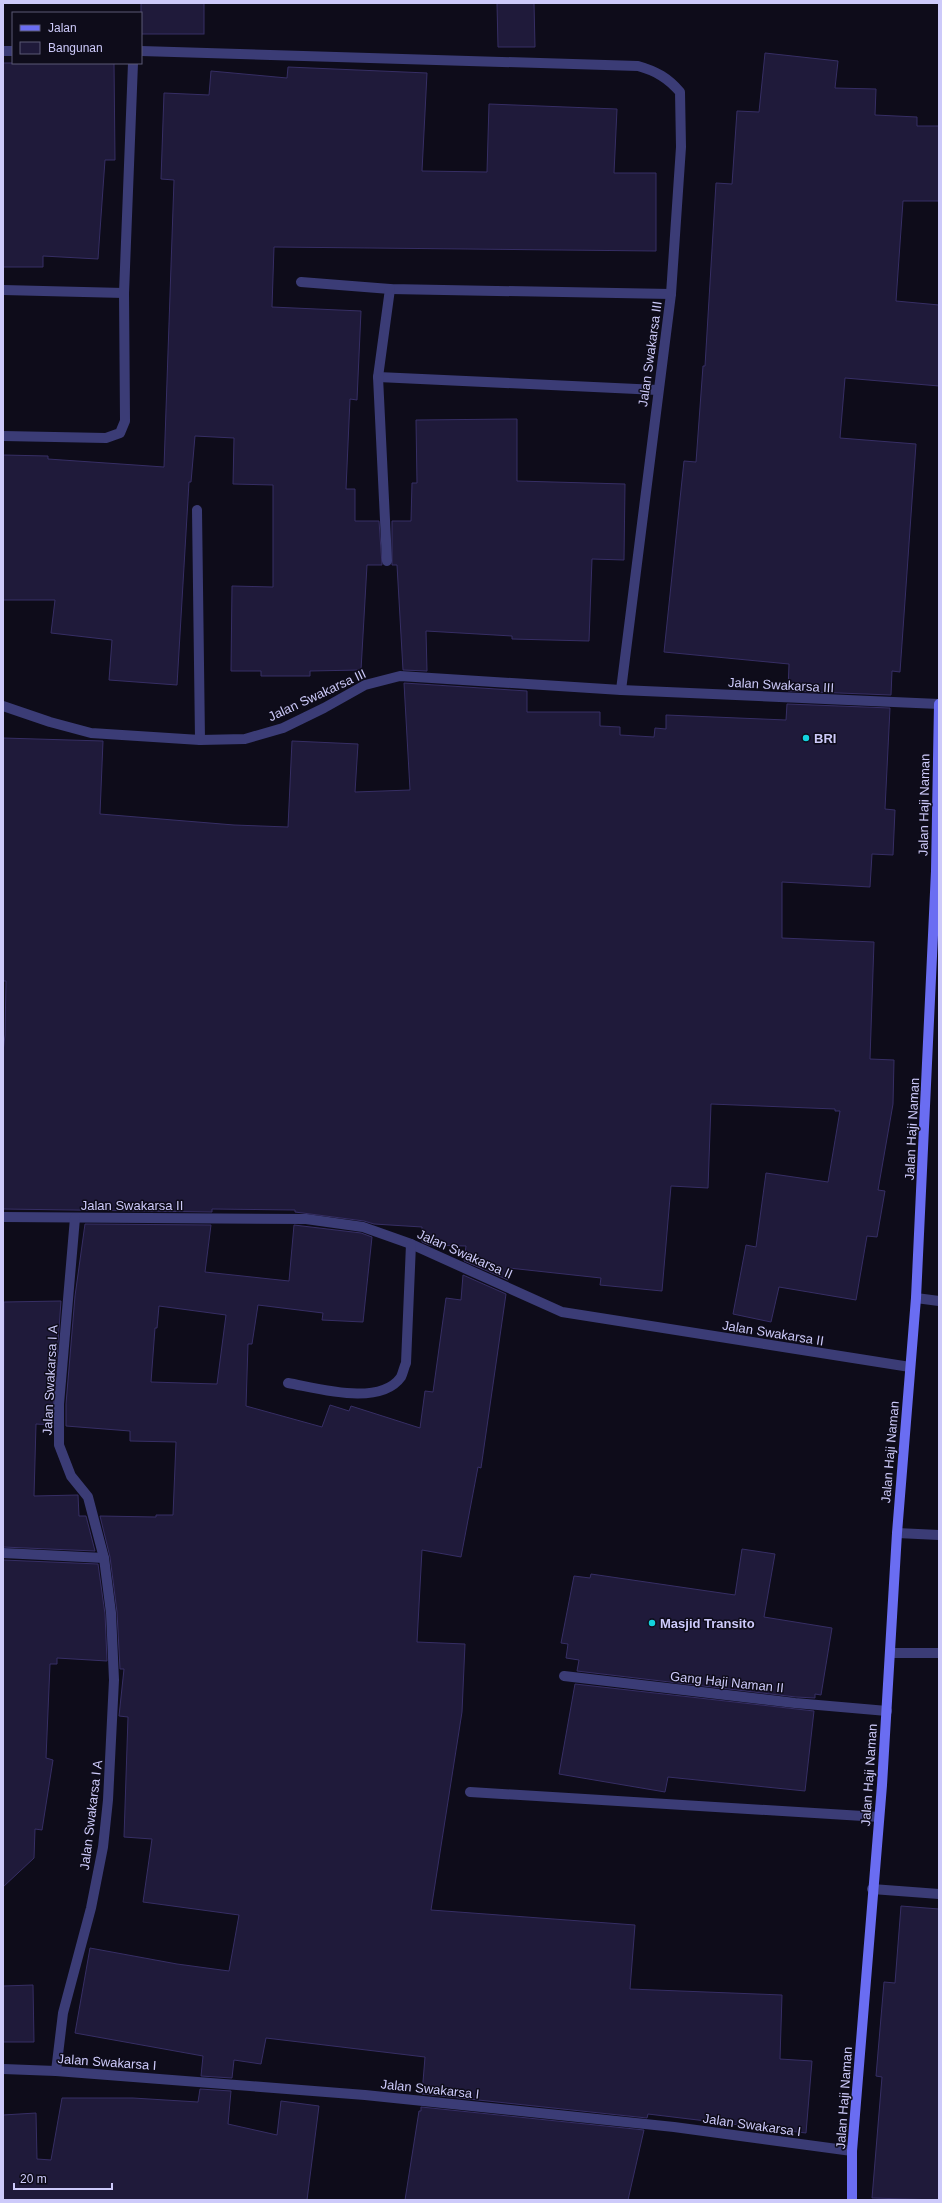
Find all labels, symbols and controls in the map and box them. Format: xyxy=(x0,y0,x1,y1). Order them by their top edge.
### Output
legend xyxy=(12,12,142,64)
text: Jalan xyxy=(48,21,77,35)
text: Bangunan xyxy=(48,41,103,55)
street label: Jalan Swakarsa III xyxy=(635,300,665,408)
street label: Jalan Swakarsa III xyxy=(266,666,368,724)
street label: Jalan Swakarsa III xyxy=(728,675,834,695)
place label: BRI xyxy=(814,731,836,746)
marker: BRI xyxy=(801,733,811,743)
street label: Jalan Haji Naman xyxy=(916,754,932,856)
street label: Jalan Haji Naman xyxy=(902,1077,922,1181)
street label: Jalan Swakarsa II xyxy=(81,1198,183,1213)
street label: Jalan Swakarsa II xyxy=(415,1226,515,1282)
street label: Jalan Swakarsa II xyxy=(721,1318,825,1348)
street label: Jalan Swakarsa I A xyxy=(40,1324,60,1436)
street label: Jalan Haji Naman xyxy=(878,1400,902,1504)
place label: Masjid Transito xyxy=(660,1616,755,1631)
marker: Masjid Transito xyxy=(647,1618,657,1628)
street label: Gang Haji Naman II xyxy=(669,1669,785,1695)
street label: Jalan Haji Naman xyxy=(858,1723,880,1827)
street label: Jalan Swakarsa I A xyxy=(77,1759,105,1871)
street label: Jalan Haji Naman xyxy=(833,2046,855,2150)
street label: Jalan Swakarsa I xyxy=(57,2051,157,2073)
street label: Jalan Swakarsa I xyxy=(380,2076,480,2102)
street label: Jalan Swakarsa I xyxy=(702,2111,802,2139)
scale bar xyxy=(14,2165,112,2191)
text: 20 m xyxy=(20,2172,47,2186)

